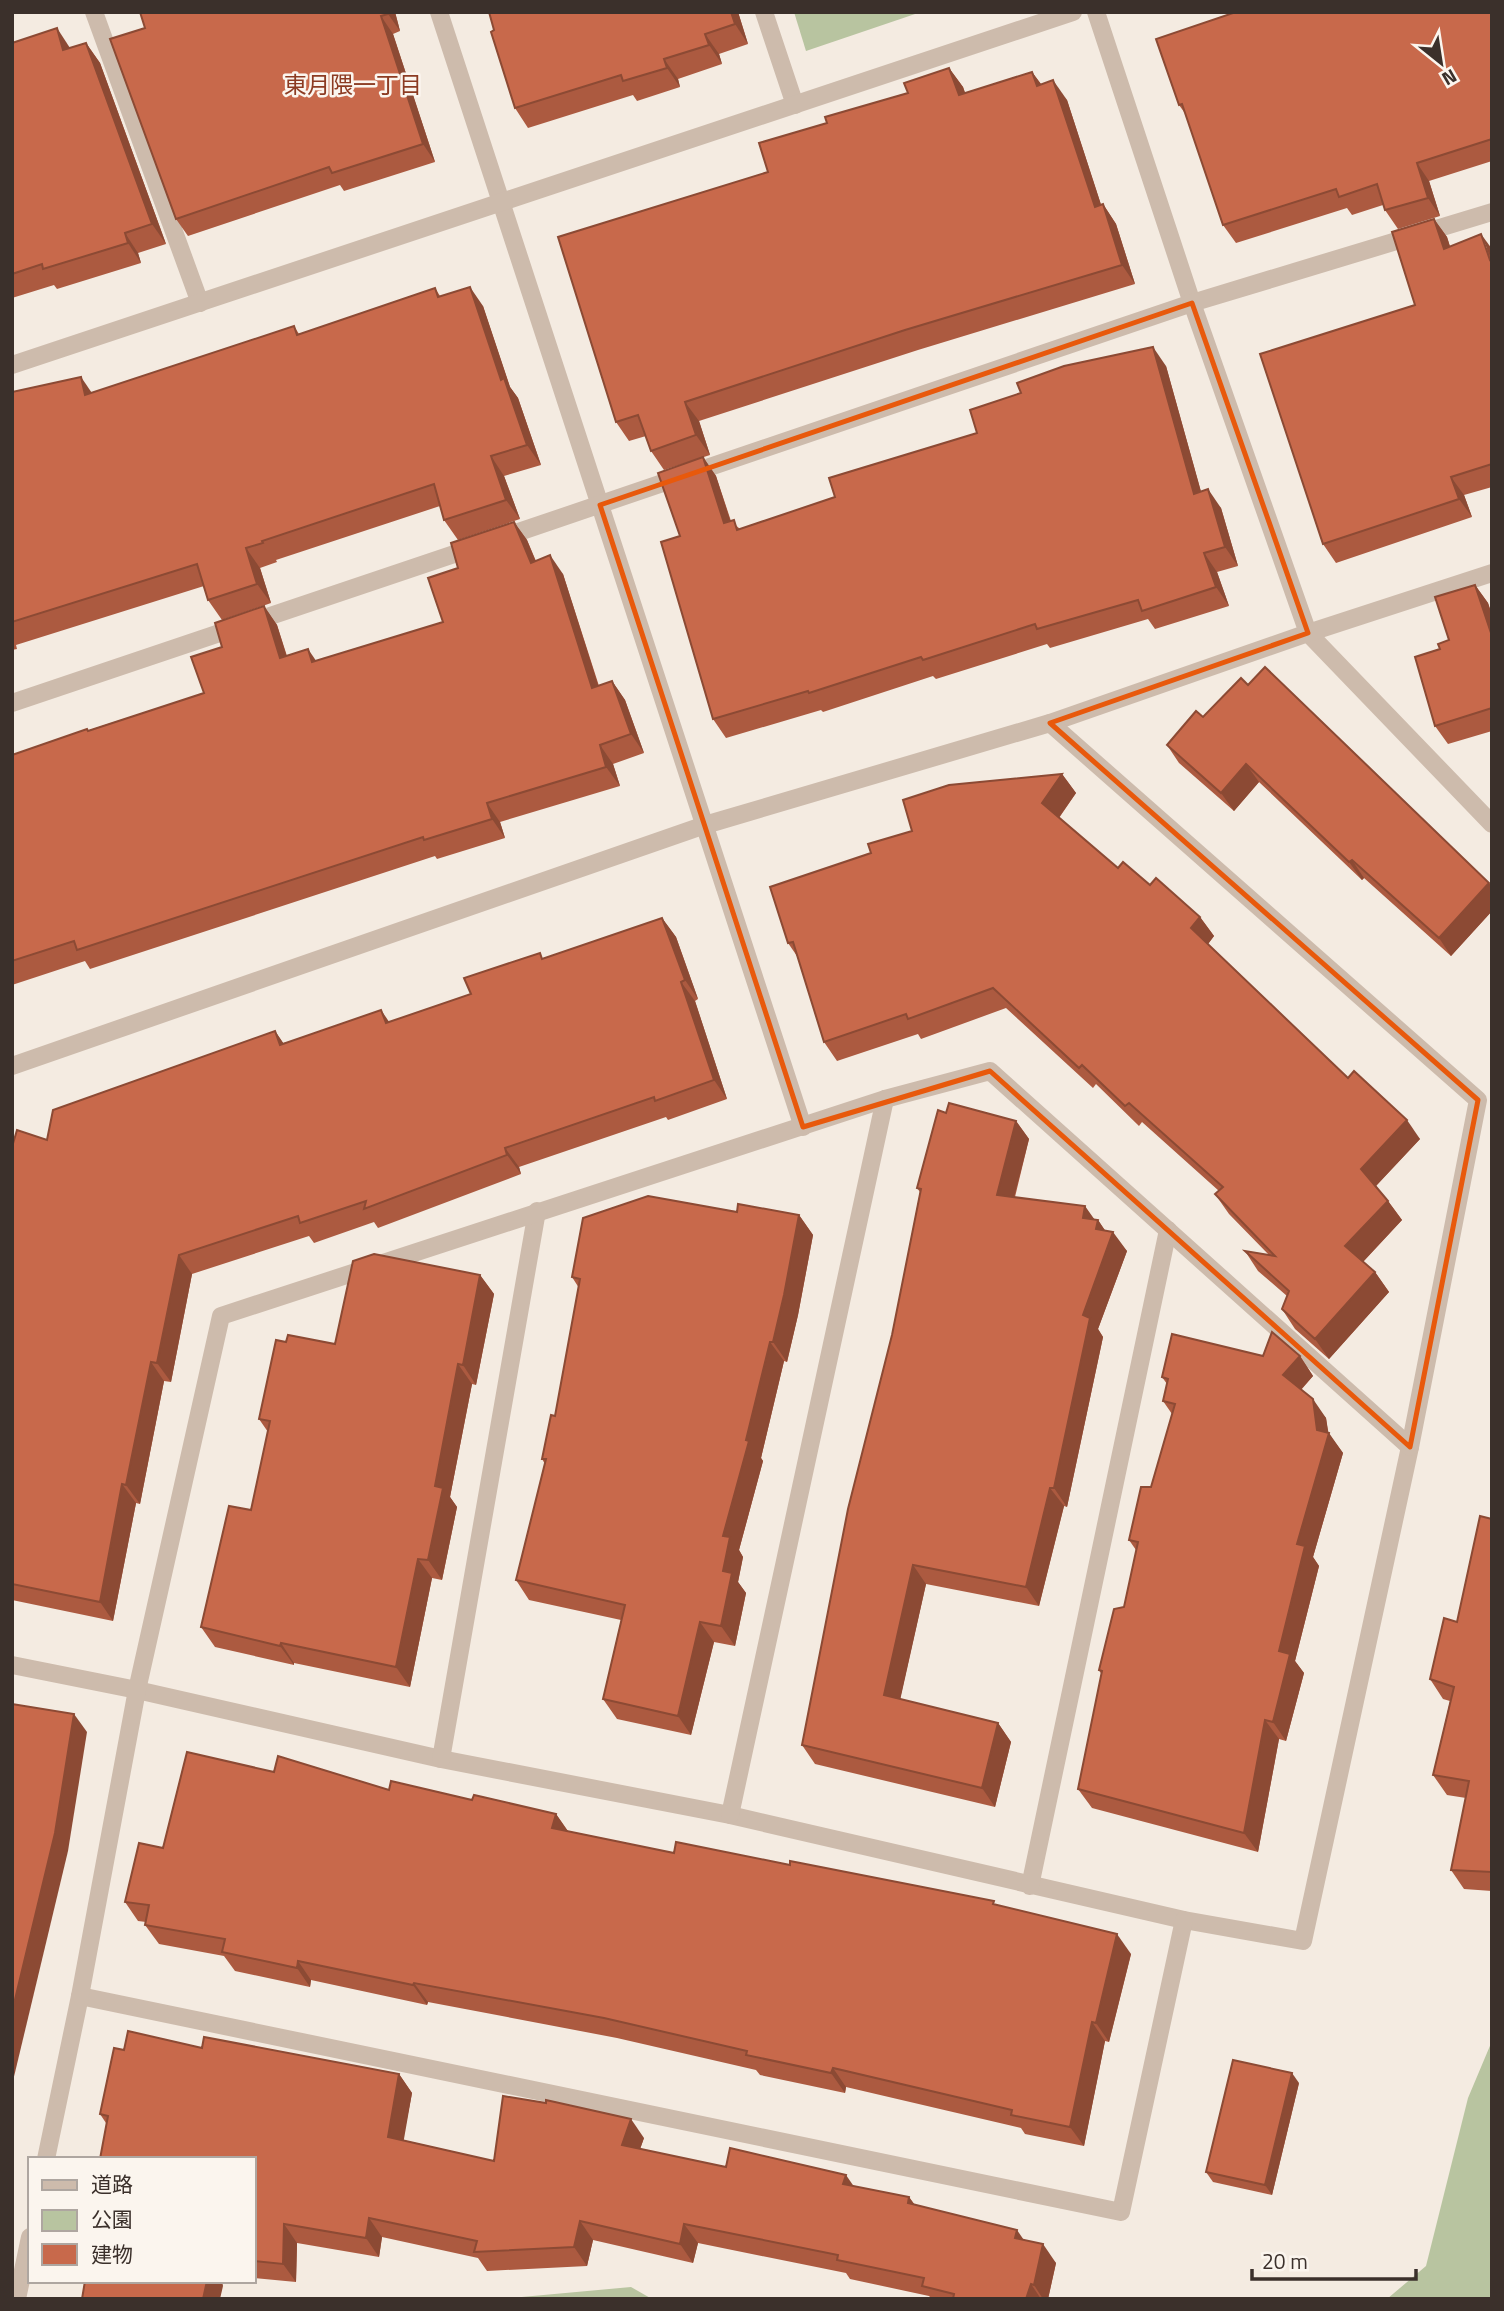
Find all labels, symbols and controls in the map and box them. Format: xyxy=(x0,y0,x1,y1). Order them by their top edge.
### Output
north arrow xyxy=(1406,28,1476,98)
text: N xyxy=(1437,62,1463,94)
district label: 東月隈一丁目 xyxy=(284,67,422,102)
legend xyxy=(28,2157,256,2283)
text: 道路 xyxy=(91,2168,133,2200)
text: 公園 xyxy=(91,2203,133,2235)
text: 建物 xyxy=(91,2238,133,2270)
scale bar xyxy=(1252,2238,1416,2282)
text: 20 m xyxy=(1262,2245,1308,2277)

